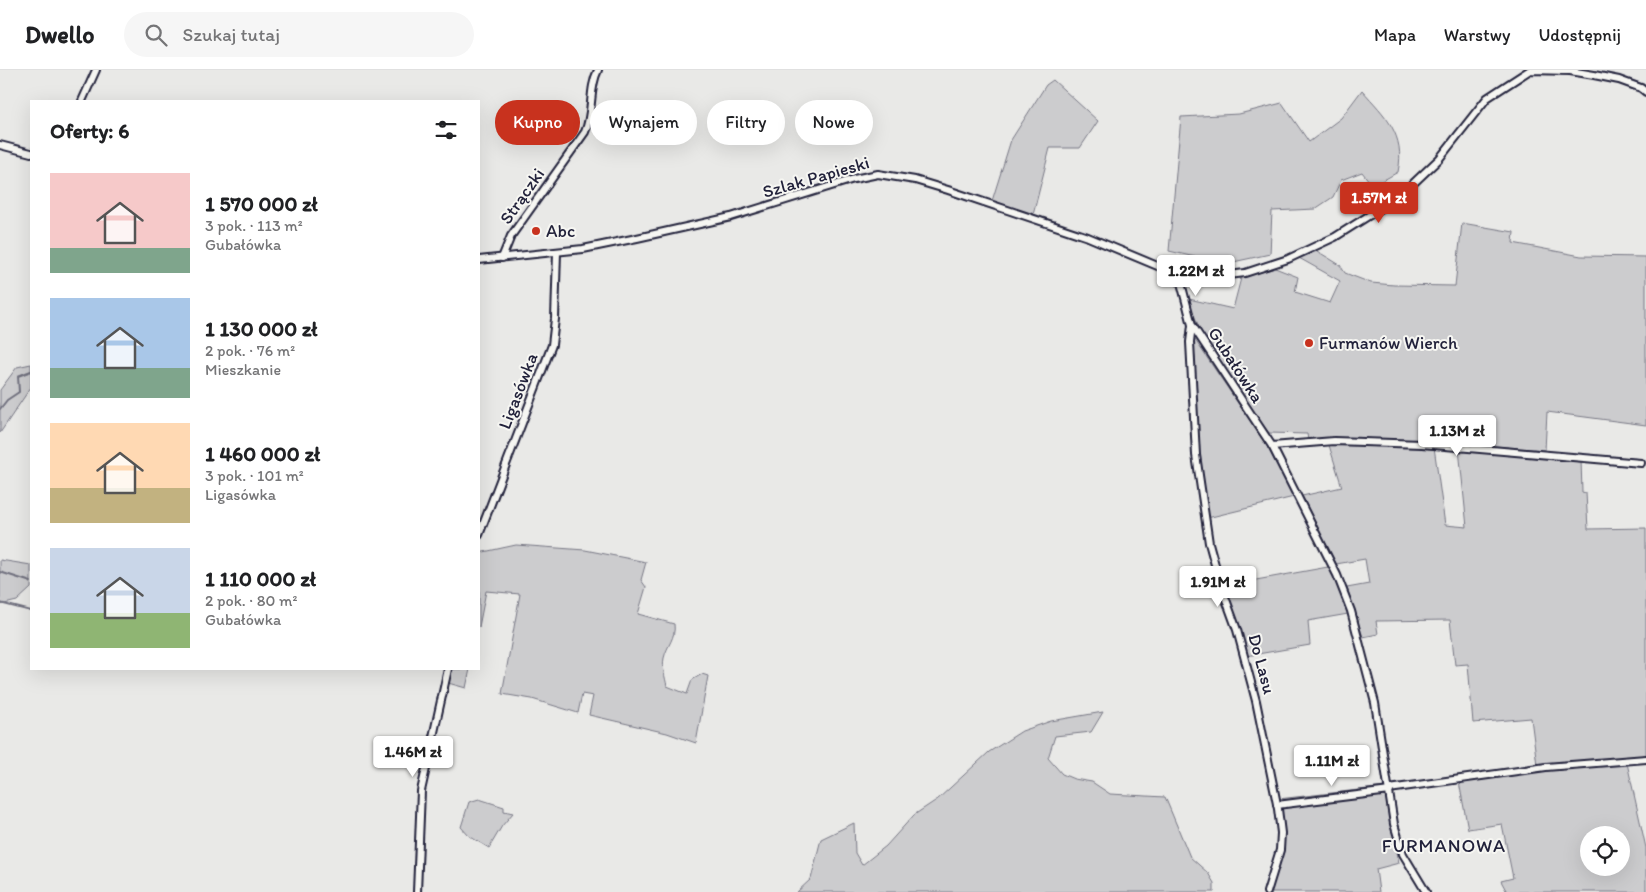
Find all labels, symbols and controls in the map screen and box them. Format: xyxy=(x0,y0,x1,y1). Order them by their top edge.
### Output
search box xyxy=(124,12,474,57)
text: Dwello xyxy=(25,20,94,49)
icon: search xyxy=(142,21,170,49)
text: Szukaj tutaj xyxy=(182,23,280,46)
text: Mapa xyxy=(1374,24,1416,46)
text: Warstwy xyxy=(1444,24,1511,46)
text: Udostępnij xyxy=(1539,24,1621,46)
chip: Kupno xyxy=(495,100,580,145)
chip: Wynajem xyxy=(590,100,697,145)
chip: Filtry xyxy=(707,100,785,145)
chip: Nowe xyxy=(795,100,873,145)
icon: filters xyxy=(432,116,460,144)
text: Oferty: 6 xyxy=(50,118,129,143)
street label: Szlak Papieski xyxy=(760,151,872,203)
street label: Strączki xyxy=(495,164,549,228)
pin: 1.57M zł xyxy=(1327,182,1431,224)
text: 1.57M zł xyxy=(1351,188,1407,207)
text: 1 570 000 zł xyxy=(205,191,318,216)
icon: home xyxy=(90,193,150,253)
text: 3 pok. · 113 m² xyxy=(205,216,303,235)
place label: Abc xyxy=(546,220,575,242)
marker: Abc xyxy=(530,225,542,237)
text: Gubałówka xyxy=(205,235,281,254)
pin: 1.22M zł xyxy=(1144,254,1248,297)
text: 1.22M zł xyxy=(1168,261,1224,280)
text: 1 130 000 zł xyxy=(205,316,318,341)
icon: home xyxy=(90,318,150,378)
street label: Gubałówka xyxy=(1203,323,1269,408)
place label: Furmanów Wierch xyxy=(1319,332,1458,354)
marker: Furmanów Wierch xyxy=(1303,337,1315,349)
text: 2 pok. · 76 m² xyxy=(205,341,295,360)
street label: Ligasówka xyxy=(493,349,543,432)
text: Mieszkanie xyxy=(205,360,281,379)
pin: 1.13M zł xyxy=(1405,414,1509,457)
text: 1.13M zł xyxy=(1429,421,1485,440)
text: 1 460 000 zł xyxy=(205,441,320,466)
icon: home xyxy=(90,443,150,503)
text: 3 pok. · 101 m² xyxy=(205,466,304,485)
text: Ligasówka xyxy=(205,485,276,504)
text: 1 110 000 zł xyxy=(205,566,316,591)
pin: 1.91M zł xyxy=(1166,566,1270,608)
icon: home xyxy=(90,568,150,628)
text: 1.91M zł xyxy=(1190,572,1246,591)
text: 2 pok. · 80 m² xyxy=(205,591,297,610)
text: Gubałówka xyxy=(205,610,281,629)
street label: Do Lasu xyxy=(1243,632,1281,696)
pin: 1.46M zł xyxy=(361,736,465,778)
text: 1.46M zł xyxy=(384,742,442,761)
pin: 1.11M zł xyxy=(1280,744,1384,787)
text: 1.11M zł xyxy=(1305,751,1359,770)
map controls xyxy=(1580,826,1630,876)
button: locate xyxy=(1580,826,1630,876)
district label: FURMANOWA xyxy=(1382,834,1506,857)

